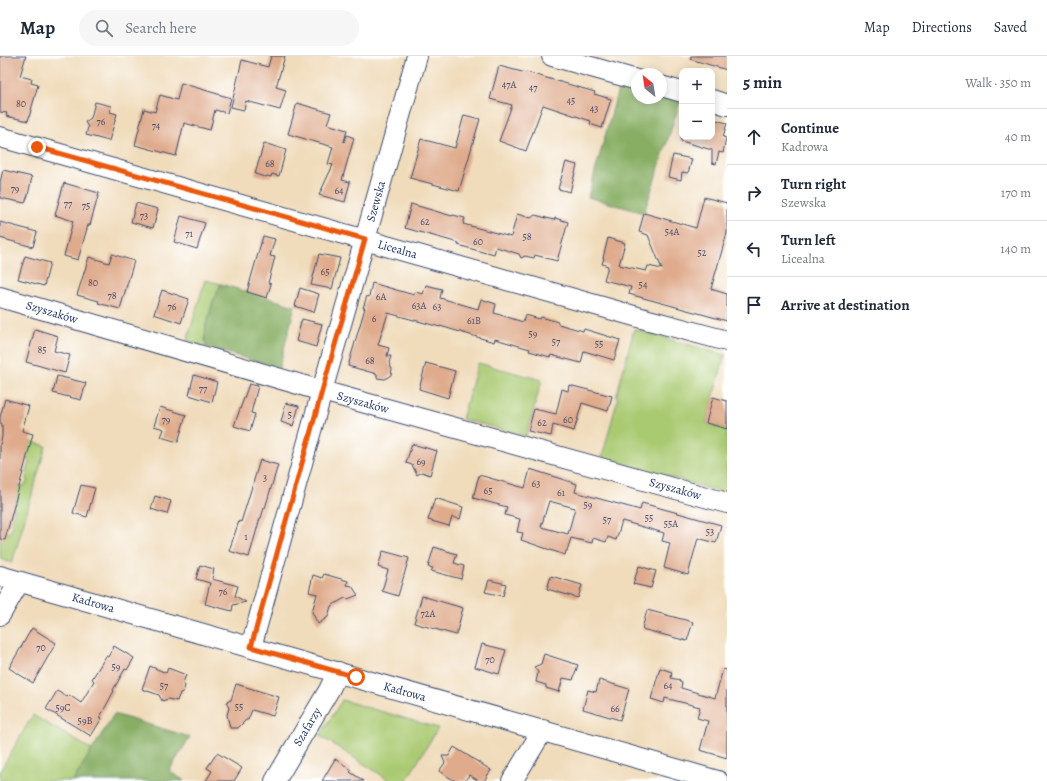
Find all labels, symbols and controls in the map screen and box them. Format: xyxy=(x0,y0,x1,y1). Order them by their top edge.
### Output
search box xyxy=(79,10,359,46)
text: Map xyxy=(20,15,55,41)
icon: search xyxy=(93,17,115,39)
text: Search here xyxy=(125,18,197,38)
text: Map xyxy=(864,18,890,37)
text: Directions xyxy=(912,18,972,37)
text: Saved xyxy=(994,18,1027,37)
north arrow xyxy=(631,68,667,104)
map controls xyxy=(679,68,715,140)
button: + xyxy=(679,68,715,104)
text: 5 min xyxy=(743,71,782,94)
text: Walk · 350 m xyxy=(965,74,1031,91)
house number: 47A xyxy=(502,78,516,91)
house number: 47 xyxy=(529,81,538,94)
house number: 45 xyxy=(567,94,575,107)
house number: 80 xyxy=(16,97,26,110)
house number: 43 xyxy=(590,102,598,115)
button: − xyxy=(679,104,715,140)
house number: 76 xyxy=(97,115,106,128)
text: Continue xyxy=(781,118,839,138)
house number: 74 xyxy=(152,119,161,132)
icon: ahead xyxy=(743,126,765,148)
text: 40 m xyxy=(1005,128,1031,145)
route end xyxy=(28,138,46,156)
text: Kadrowa xyxy=(781,138,828,155)
house number: 68 xyxy=(265,157,275,170)
text: Turn right xyxy=(781,174,846,194)
street label: Szewska xyxy=(362,178,389,223)
house number: 79 xyxy=(11,182,20,195)
icon: right xyxy=(743,182,765,204)
house number: 64 xyxy=(334,184,344,197)
text: 170 m xyxy=(1001,184,1031,201)
text: Szewska xyxy=(781,194,826,211)
house number: 77 xyxy=(64,197,73,210)
house number: 75 xyxy=(82,199,90,212)
house number: 73 xyxy=(140,209,148,222)
house number: 62 xyxy=(420,215,430,228)
house number: 54A xyxy=(665,225,679,238)
house number: 71 xyxy=(185,227,193,240)
house number: 58 xyxy=(522,230,532,243)
text: Turn left xyxy=(781,230,836,250)
house number: 60 xyxy=(473,235,483,248)
street label: Licealna xyxy=(376,236,420,262)
icon: left xyxy=(743,238,765,260)
text: 140 m xyxy=(1000,240,1031,257)
house number: 52 xyxy=(697,246,707,259)
text: Licealna xyxy=(781,250,825,267)
house number: 65 xyxy=(321,265,329,278)
house number: 80 xyxy=(88,276,98,289)
house number: 54 xyxy=(639,278,648,291)
house number: 78 xyxy=(107,289,117,302)
house number: 6A xyxy=(376,290,386,303)
icon: arrive xyxy=(743,294,765,316)
text: Arrive at destination xyxy=(781,295,910,315)
street label: Szyszaków xyxy=(24,297,80,327)
house number: 63A xyxy=(412,299,426,312)
house number: 76 xyxy=(168,300,177,313)
house number: 63 xyxy=(433,300,441,313)
house number: 6 xyxy=(372,312,377,325)
house number: 61B xyxy=(467,314,481,327)
house number: 59 xyxy=(529,327,538,340)
house number: 57 xyxy=(552,335,561,348)
house number: 55 xyxy=(595,337,603,350)
house number: 85 xyxy=(37,343,47,356)
house number: 68 xyxy=(365,354,375,367)
house number: 77 xyxy=(199,382,208,395)
street label: Szyszaków xyxy=(335,388,391,417)
house number: 5 xyxy=(288,408,292,421)
house number: 79 xyxy=(162,413,171,426)
house number: 60 xyxy=(563,413,573,426)
house number: 62 xyxy=(537,416,547,429)
house number: 69 xyxy=(416,455,426,468)
house number: 3 xyxy=(263,471,267,484)
street label: Szyszaków xyxy=(648,474,704,504)
house number: 63 xyxy=(532,477,540,490)
house number: 65 xyxy=(484,484,492,497)
house number: 61 xyxy=(557,486,566,499)
house number: 59 xyxy=(584,498,593,511)
house number: 55 xyxy=(645,511,653,524)
house number: 57 xyxy=(603,513,612,526)
house number: 55A xyxy=(664,517,678,530)
house number: 53 xyxy=(706,525,714,538)
house number: 1 xyxy=(244,530,248,543)
house number: 76 xyxy=(219,585,228,598)
street label: Kadrowa xyxy=(70,589,117,616)
house number: 72A xyxy=(421,607,436,620)
house number: 70 xyxy=(36,641,46,654)
house number: 70 xyxy=(485,653,495,666)
house number: 59 xyxy=(112,660,121,673)
route start xyxy=(347,668,365,686)
street label: Kadrowa xyxy=(382,678,428,705)
house number: 57 xyxy=(160,679,169,692)
house number: 64 xyxy=(663,679,673,692)
house number: 55 xyxy=(235,700,243,713)
house number: 59C xyxy=(55,701,71,714)
house number: 66 xyxy=(610,702,620,715)
street label: Szafarzy xyxy=(289,704,325,749)
house number: 59B xyxy=(78,714,92,727)

